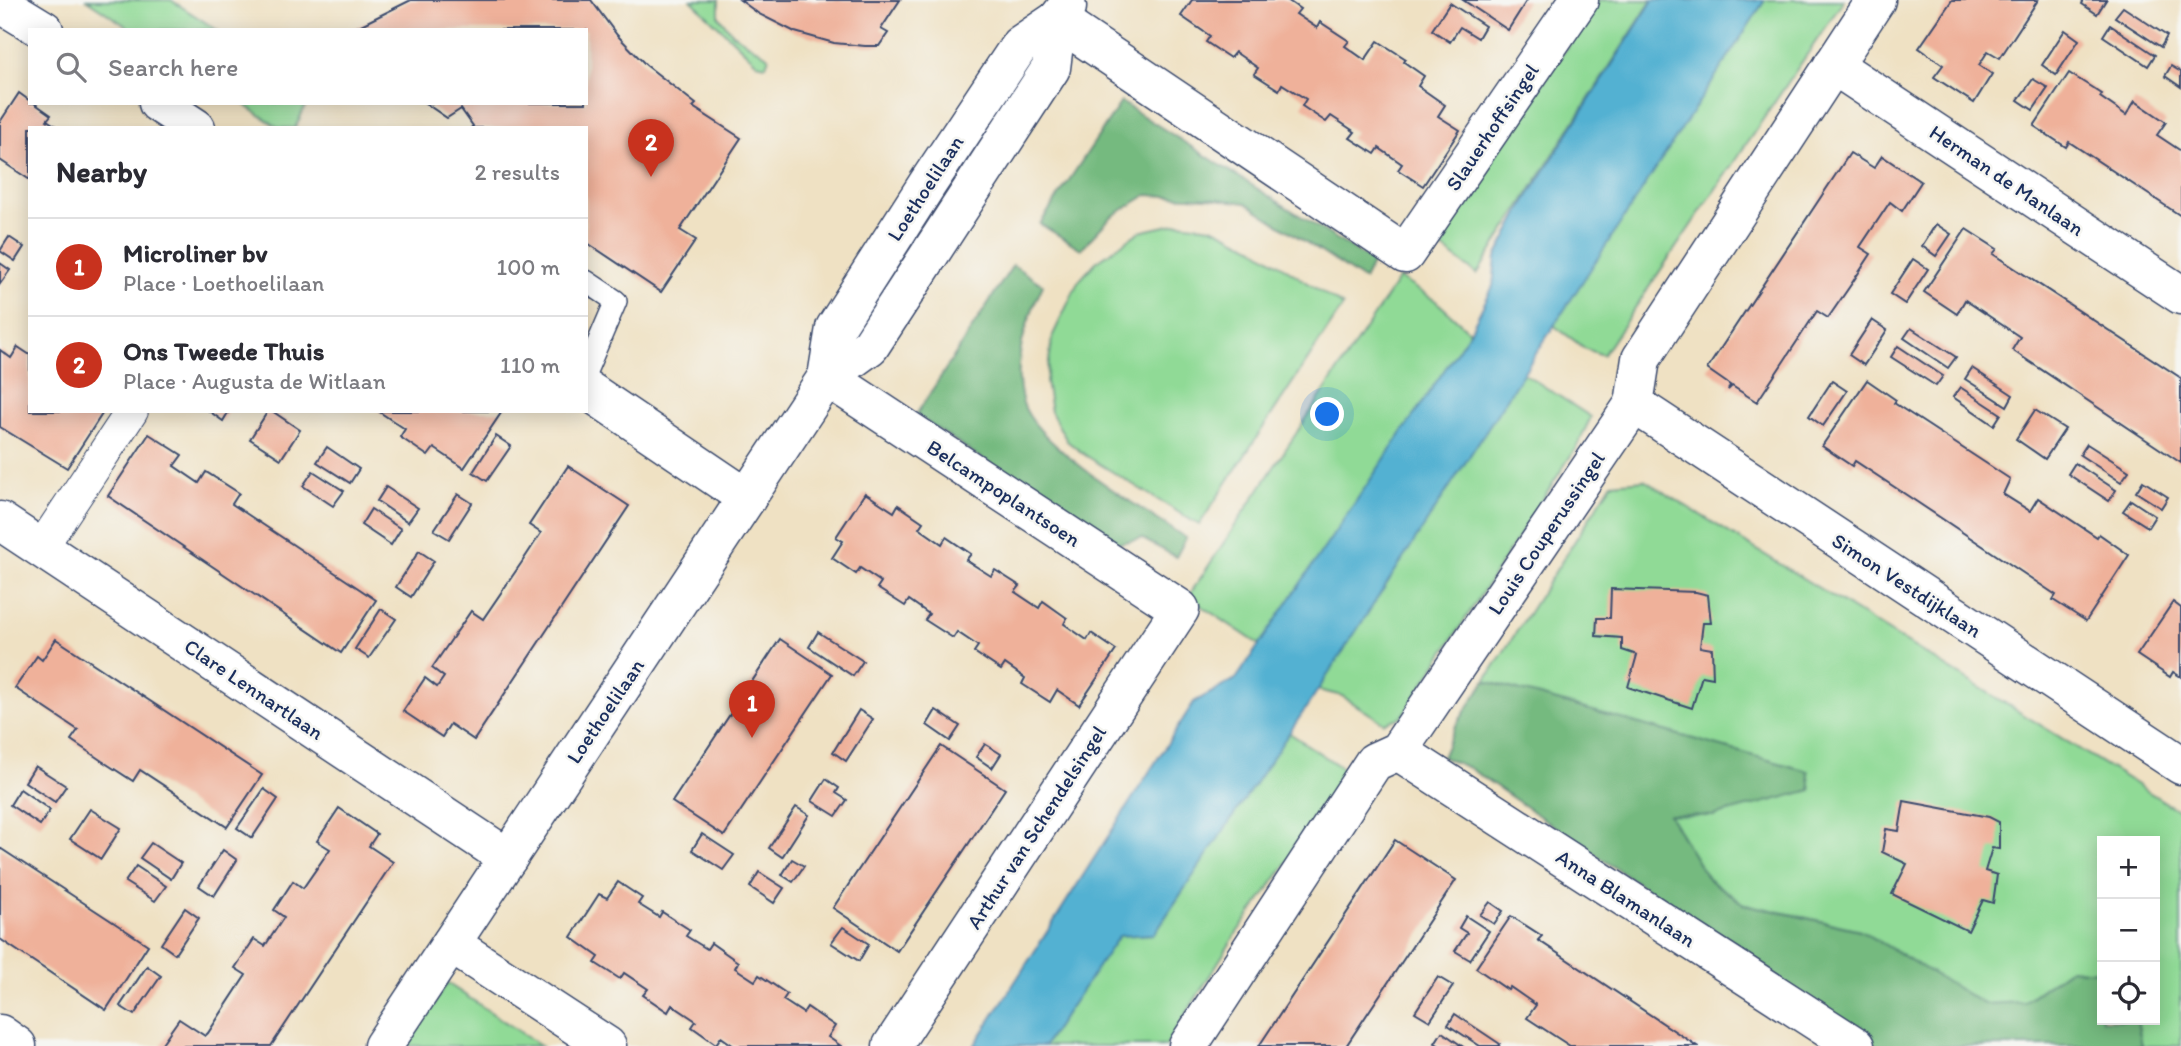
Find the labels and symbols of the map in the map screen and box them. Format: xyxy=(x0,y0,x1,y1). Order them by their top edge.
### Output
street label: Slauerhoffsingel xyxy=(1440,59,1544,195)
pin: 2 xyxy=(628,119,674,177)
street label: Herman de Manlaan xyxy=(1925,119,2089,241)
street label: Loethoelilaan xyxy=(882,130,968,246)
your location xyxy=(1310,397,1344,431)
street label: Belcampoplantsoen xyxy=(923,434,1086,552)
street label: Louis Couperussingel xyxy=(1482,447,1610,619)
street label: Simon Vestdijklaan xyxy=(1828,527,1986,643)
street label: Clare Lennartlaan xyxy=(180,633,328,745)
street label: Loethoelilaan xyxy=(561,654,649,768)
pin: 1 xyxy=(729,680,775,738)
street label: Arthur van Schendelsingel xyxy=(961,721,1111,933)
street label: Anna Blamanlaan xyxy=(1552,844,1700,952)

